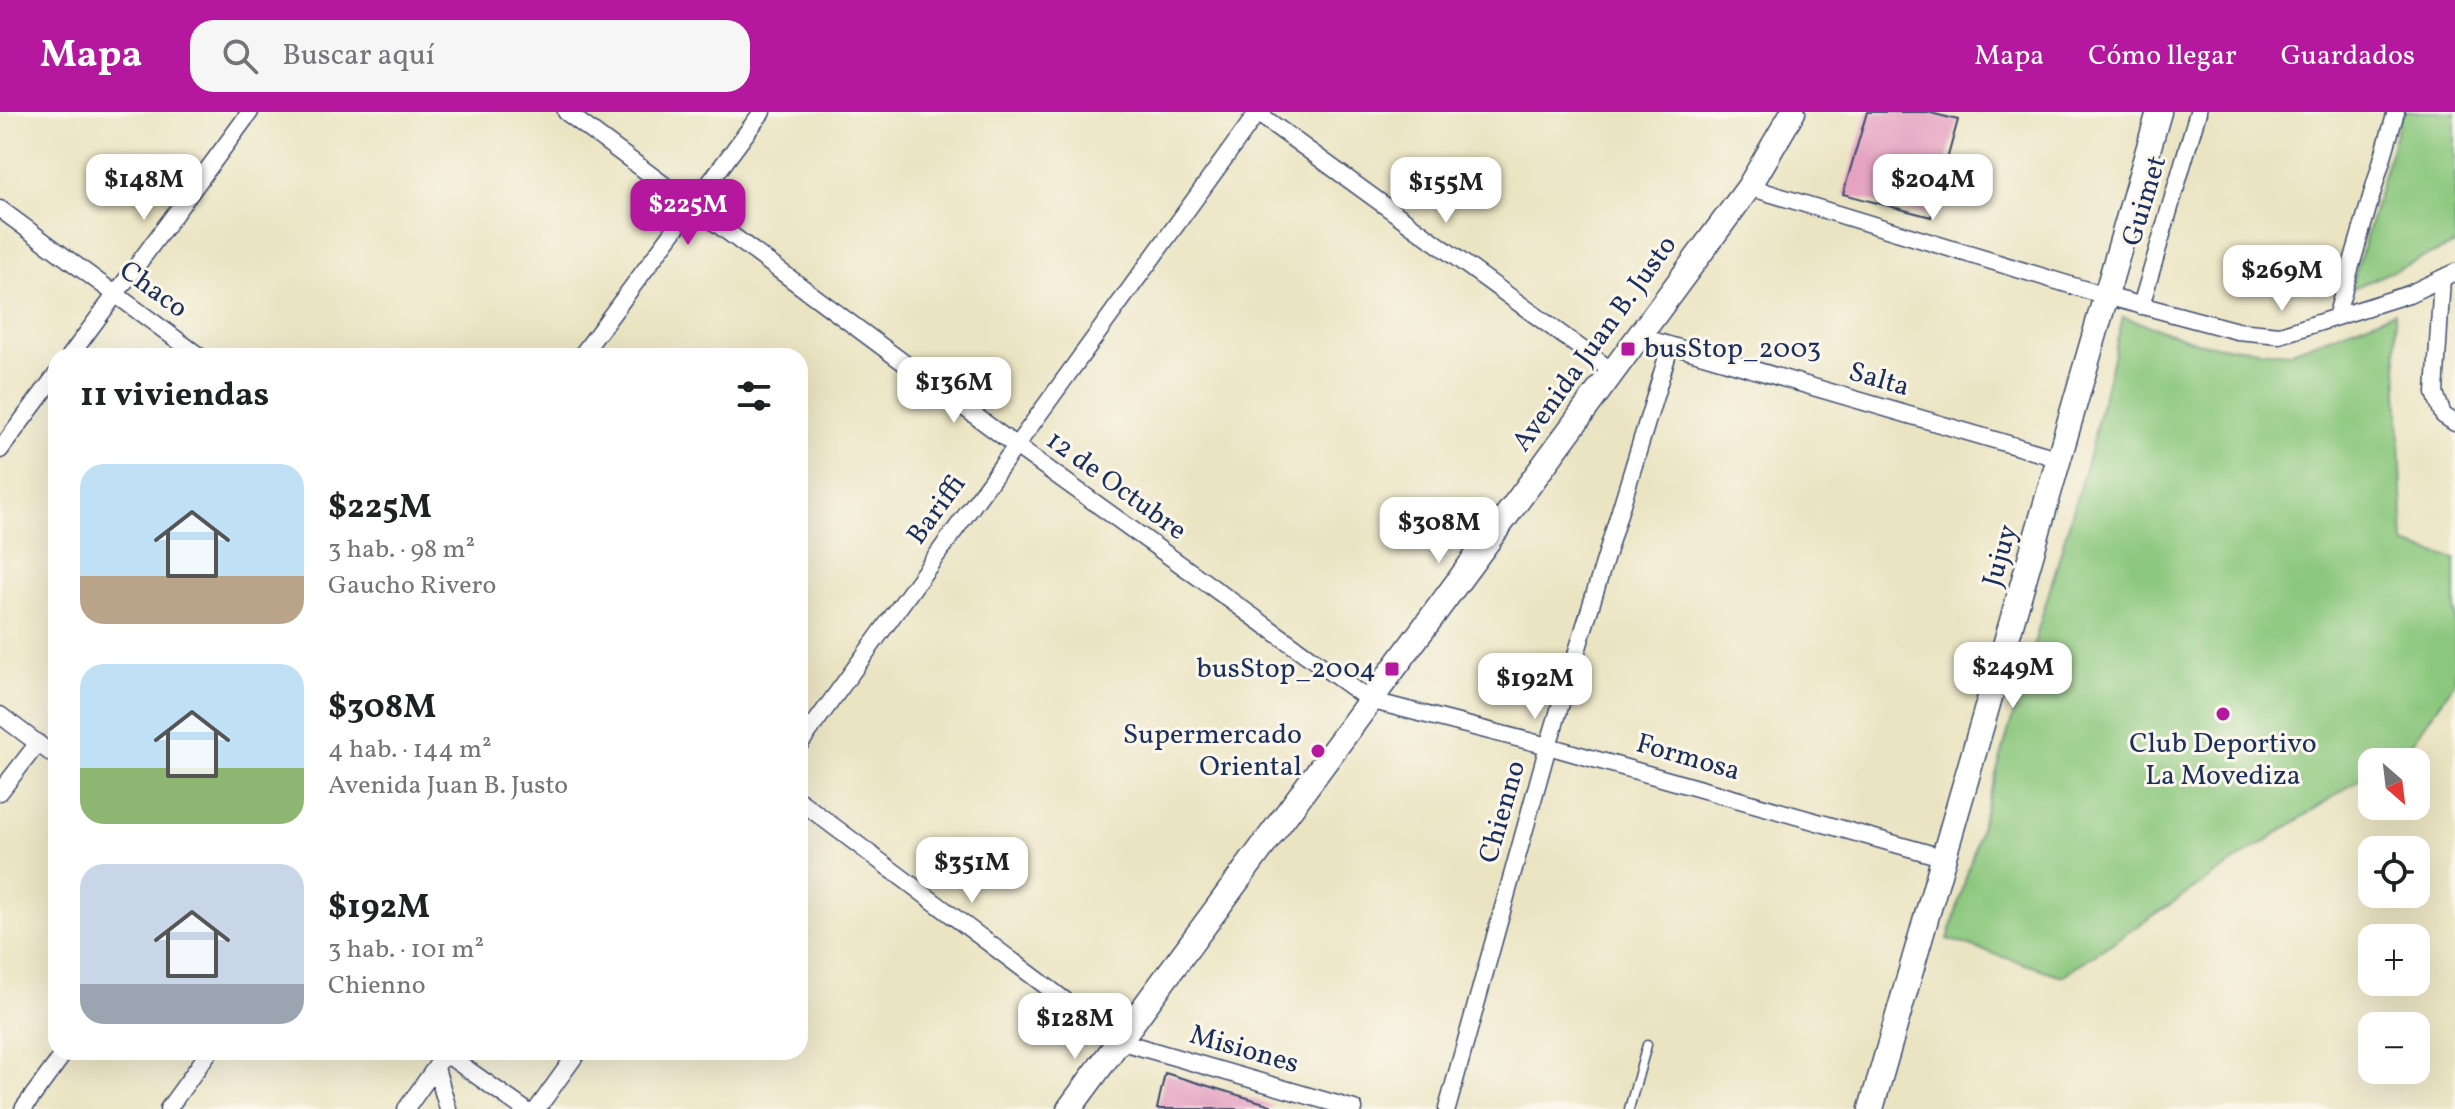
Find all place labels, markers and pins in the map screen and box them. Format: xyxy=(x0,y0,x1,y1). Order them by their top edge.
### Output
pin: $148M xyxy=(88,154,200,222)
pin: $204M xyxy=(1877,154,1989,222)
pin: $155M xyxy=(1390,157,1502,225)
pin: $225M xyxy=(632,179,744,247)
pin: $269M xyxy=(2226,245,2338,313)
place label: busStop_2003 xyxy=(1644,330,1821,369)
marker: busStop_2003 xyxy=(1619,340,1637,358)
pin: $136M xyxy=(898,357,1010,425)
pin: $308M xyxy=(1383,497,1495,565)
pin: $249M xyxy=(1957,642,2069,710)
place label: busStop_2004 xyxy=(1197,650,1376,689)
pin: $192M xyxy=(1479,653,1591,721)
marker: busStop_2004 xyxy=(1383,660,1401,678)
marker: Club Deportivo La Movediza xyxy=(2214,705,2232,723)
place label: Supermercado Oriental xyxy=(1123,716,1302,787)
place label: Club Deportivo La Movediza xyxy=(2129,725,2317,796)
marker: Supermercado Oriental xyxy=(1309,742,1327,760)
pin: $351M xyxy=(916,837,1028,905)
pin: $128M xyxy=(1019,993,1131,1061)

